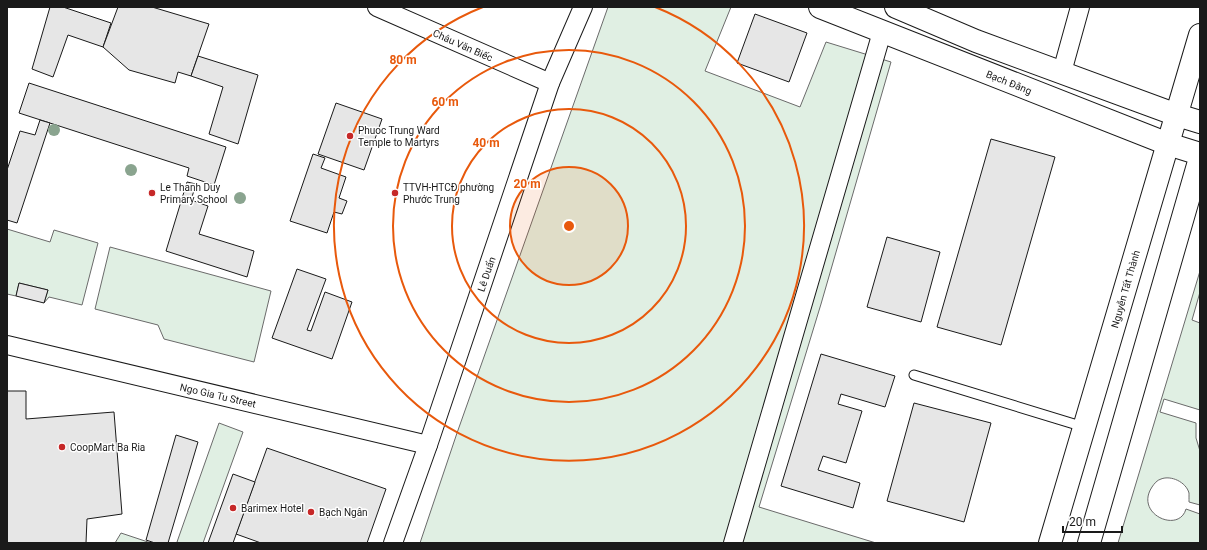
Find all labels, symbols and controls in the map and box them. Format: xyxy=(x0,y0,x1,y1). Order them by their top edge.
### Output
street label: Châu Văn Biếc xyxy=(431,26,495,64)
text: 80 m xyxy=(389,53,417,67)
street label: Bạch Đằng xyxy=(984,68,1033,98)
text: 60 m xyxy=(431,95,459,109)
place label: Phuoc Trung Ward Temple to Martyrs xyxy=(358,125,440,148)
marker: Phuoc Trung Ward Temple to Martyrs xyxy=(345,131,355,141)
text: 40 m xyxy=(472,136,500,150)
text: 20 m xyxy=(513,177,541,191)
place label: Le Thanh Duy Primary School xyxy=(160,182,228,205)
place label: TTVH-HTCĐ phường Phước Trung xyxy=(403,182,494,205)
marker: Le Thanh Duy Primary School xyxy=(147,188,157,198)
marker: TTVH-HTCĐ phường Phước Trung xyxy=(390,188,400,198)
centre of rings xyxy=(562,219,576,233)
street label: Nguyễn Tất Thành xyxy=(1108,249,1142,329)
street label: Lê Duẩn xyxy=(474,255,498,293)
street label: Ngo Gia Tu Street xyxy=(179,381,257,410)
marker: CoopMart Ba Ria xyxy=(57,442,67,452)
place label: CoopMart Ba Ria xyxy=(70,442,145,453)
marker: Barimex Hotel xyxy=(228,503,238,513)
place label: Barimex Hotel xyxy=(241,503,304,514)
marker: Bạch Ngân xyxy=(306,507,316,517)
place label: Bạch Ngân xyxy=(319,507,368,519)
scale bar xyxy=(1063,508,1122,534)
text: 20 m xyxy=(1069,515,1096,529)

